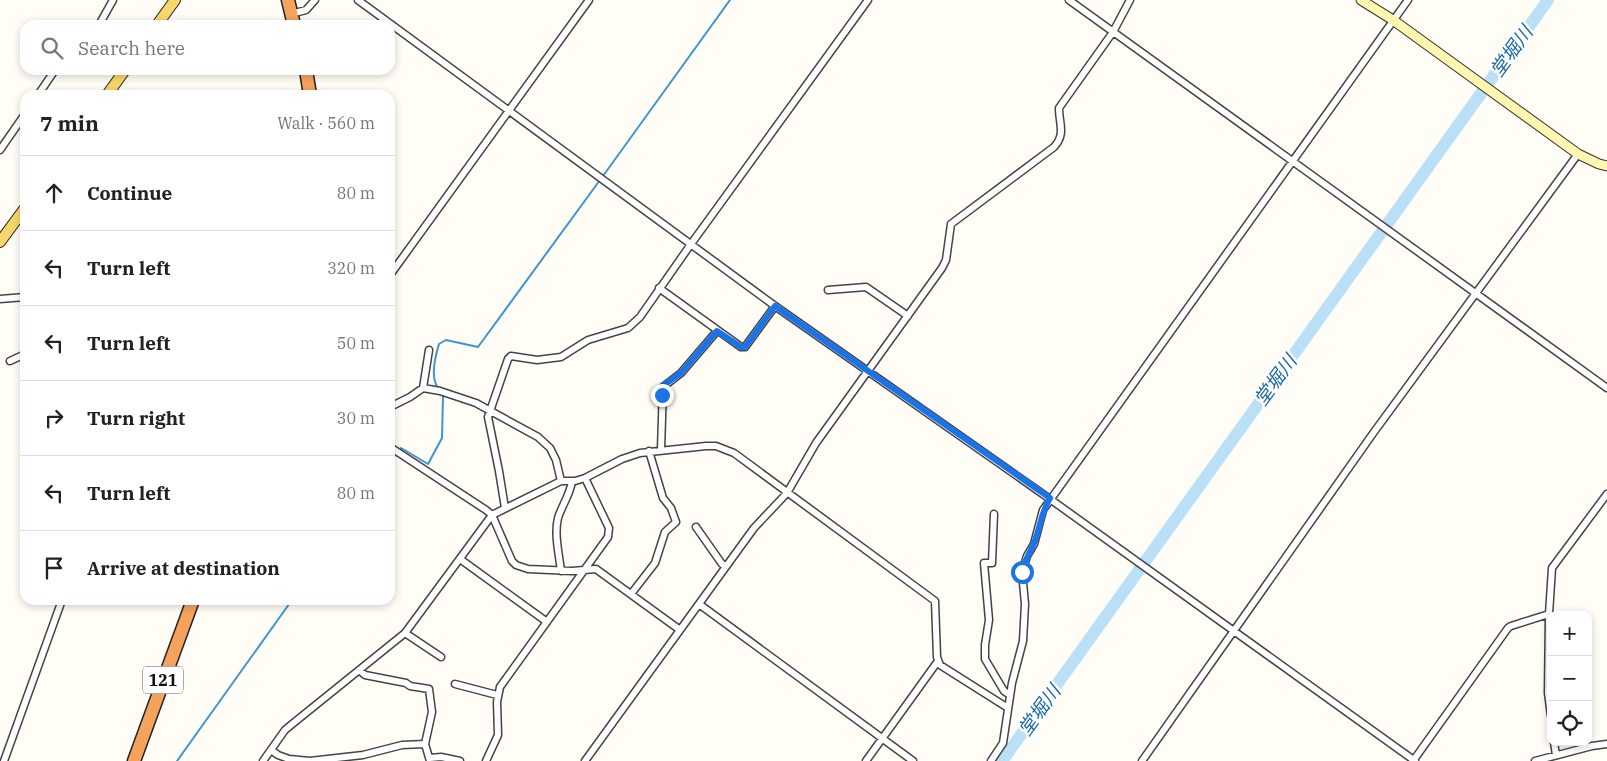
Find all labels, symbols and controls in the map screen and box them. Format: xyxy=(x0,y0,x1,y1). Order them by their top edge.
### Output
water label: 堂堀川 xyxy=(1485,19,1539,81)
search box xyxy=(20,20,395,75)
icon: search xyxy=(38,34,66,62)
text: Search here xyxy=(78,36,185,60)
text: 7 min xyxy=(40,109,99,137)
text: Walk · 560 m xyxy=(277,113,375,133)
icon: ahead xyxy=(40,179,68,207)
text: Continue xyxy=(87,181,172,205)
text: 80 m xyxy=(337,183,375,203)
icon: left xyxy=(40,254,68,282)
text: Turn left xyxy=(87,256,170,280)
text: 320 m xyxy=(327,258,375,278)
icon: left xyxy=(40,329,68,357)
text: Turn left xyxy=(87,331,170,355)
text: 50 m xyxy=(337,333,375,353)
water label: 堂堀川 xyxy=(1249,348,1303,410)
route end xyxy=(651,384,674,407)
icon: right xyxy=(40,404,68,432)
text: Turn right xyxy=(87,406,185,430)
text: 30 m xyxy=(337,408,375,428)
icon: left xyxy=(40,479,68,507)
text: Turn left xyxy=(87,481,170,505)
text: 80 m xyxy=(337,483,375,503)
icon: arrive xyxy=(40,554,68,582)
text: Arrive at destination xyxy=(87,556,280,580)
route start xyxy=(1011,561,1034,584)
map controls xyxy=(1547,611,1592,746)
button: + xyxy=(1547,611,1592,656)
button: − xyxy=(1547,656,1592,701)
road number: 121 xyxy=(143,666,183,694)
water label: 堂堀川 xyxy=(1013,678,1067,740)
button: locate xyxy=(1547,701,1592,746)

